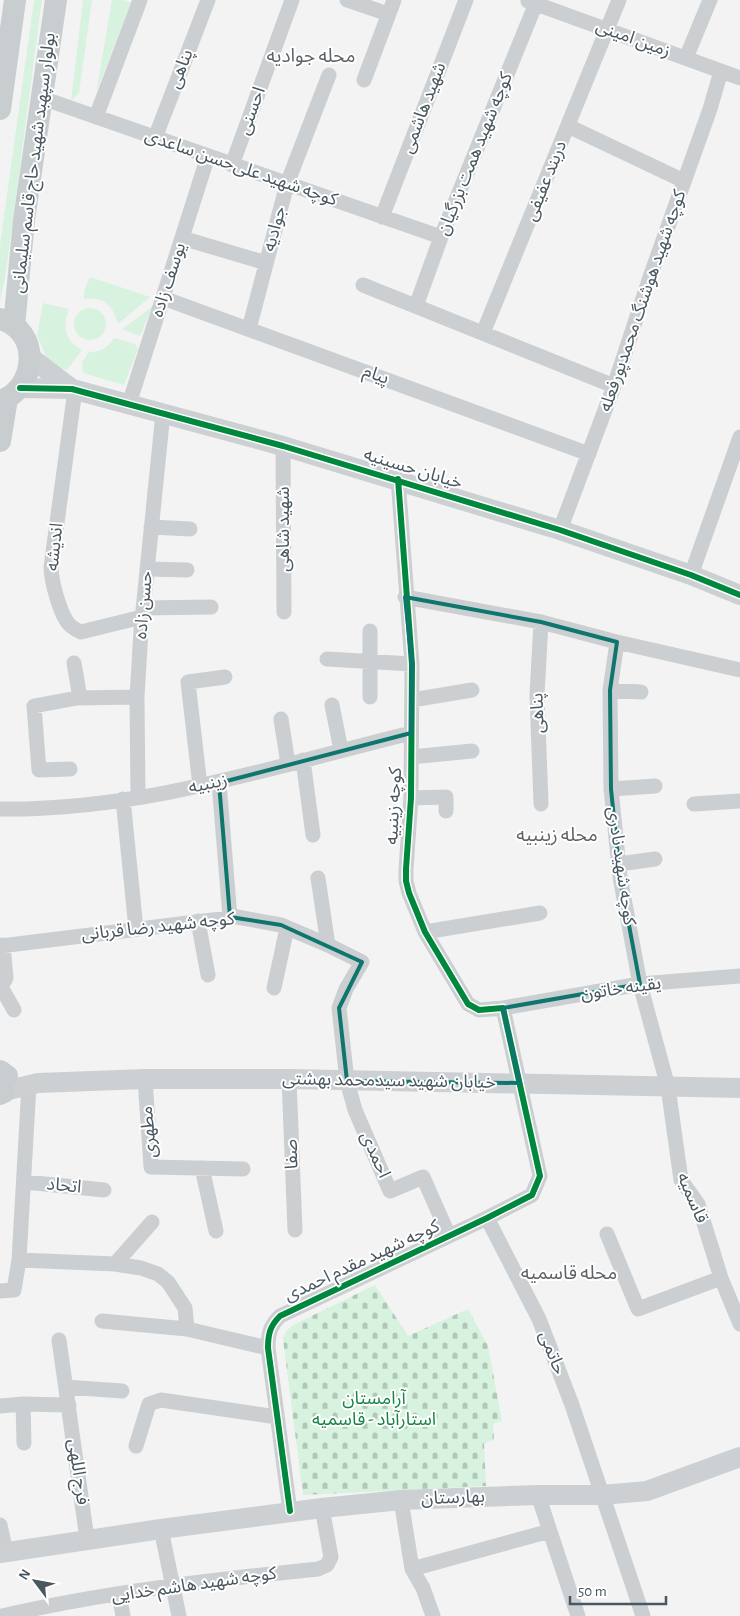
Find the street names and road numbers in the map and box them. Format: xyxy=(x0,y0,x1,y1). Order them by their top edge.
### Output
street label: زمین امینی xyxy=(593,17,673,62)
street label: بولوار سپهبد شهید حاج قاسم سلیمانی xyxy=(9,32,62,295)
street label: پناهی xyxy=(165,47,198,91)
street label: شهید هاشمی xyxy=(398,60,451,156)
street label: کوچه شهید همت بزرگیان xyxy=(433,69,517,238)
street label: احسنی xyxy=(235,85,270,138)
street label: کوچه شهید علی‌حسن ساعدی xyxy=(142,127,340,211)
street label: دربند عفیفی xyxy=(522,138,571,224)
street label: کوچه شهید هوشنگ محمدپورفعله xyxy=(596,187,691,414)
street label: جوادیه xyxy=(260,204,291,254)
street label: یوسف زاده xyxy=(149,241,190,320)
street label: پیام xyxy=(359,362,391,392)
street label: خیابان حسینیه xyxy=(361,445,464,494)
street label: شهید شاهی xyxy=(275,486,294,572)
street label: اندیشه xyxy=(44,522,66,572)
street label: حسن زاده xyxy=(132,570,157,640)
street label: پناهی xyxy=(528,692,549,733)
street label: کوچه زینبیه xyxy=(383,766,406,845)
street label: زینبیه xyxy=(187,771,229,798)
street label: کوچه شهید نادری xyxy=(603,805,638,927)
street label: کوچه شهید رضا قربانی xyxy=(80,910,236,945)
street label: یقینه خاتون xyxy=(580,974,662,1005)
street label: خیابان شهید سیدمحمد بهشتی xyxy=(282,1070,496,1093)
street label: مطهری xyxy=(138,1105,161,1159)
street label: احمدی xyxy=(356,1129,393,1181)
street label: صفا xyxy=(282,1138,302,1170)
street label: قاسمیه xyxy=(673,1170,711,1226)
street label: اتحاد xyxy=(46,1175,82,1197)
street label: کوچه شهید مقدم احمدی xyxy=(282,1217,445,1308)
street label: حاتمی xyxy=(535,1329,568,1378)
street label: فرج اللهی xyxy=(61,1438,92,1507)
street label: بهارستان xyxy=(421,1488,485,1509)
street label: کوچه شهید هاشم خدایی xyxy=(110,1564,279,1608)

